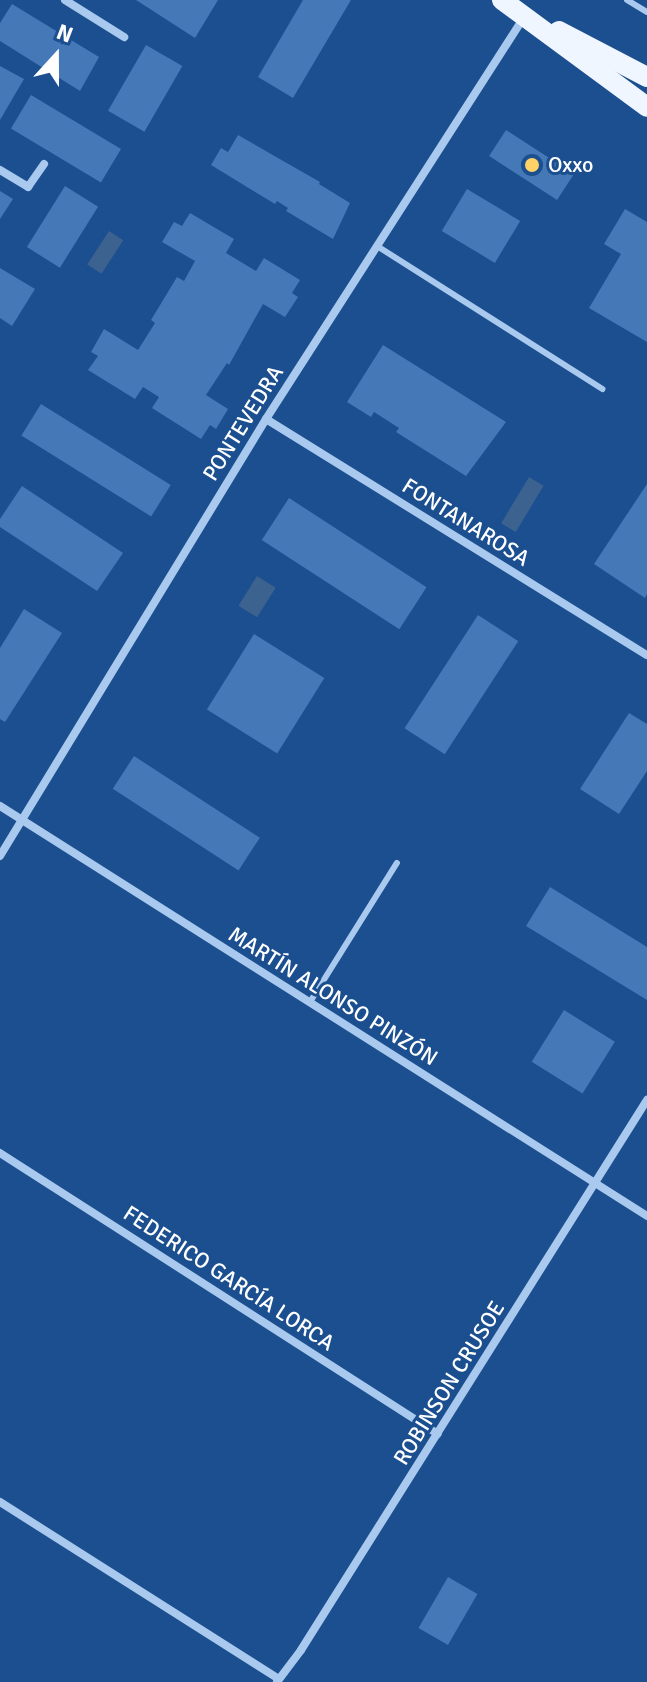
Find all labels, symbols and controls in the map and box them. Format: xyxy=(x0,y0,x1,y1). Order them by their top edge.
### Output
north arrow xyxy=(16,16,96,96)
text: N xyxy=(53,18,77,48)
place label: Oxxo xyxy=(548,152,593,178)
marker: Oxxo xyxy=(523,156,541,174)
street label: PONTEVEDRA xyxy=(197,360,289,486)
street label: FONTANAROSA xyxy=(397,472,535,572)
street label: MARTÍN ALONSO PINZÓN xyxy=(224,921,442,1071)
street label: FEDERICO GARCÍA LORCA xyxy=(119,1200,339,1356)
street label: ROBINSON CRUSOE xyxy=(388,1296,510,1470)

